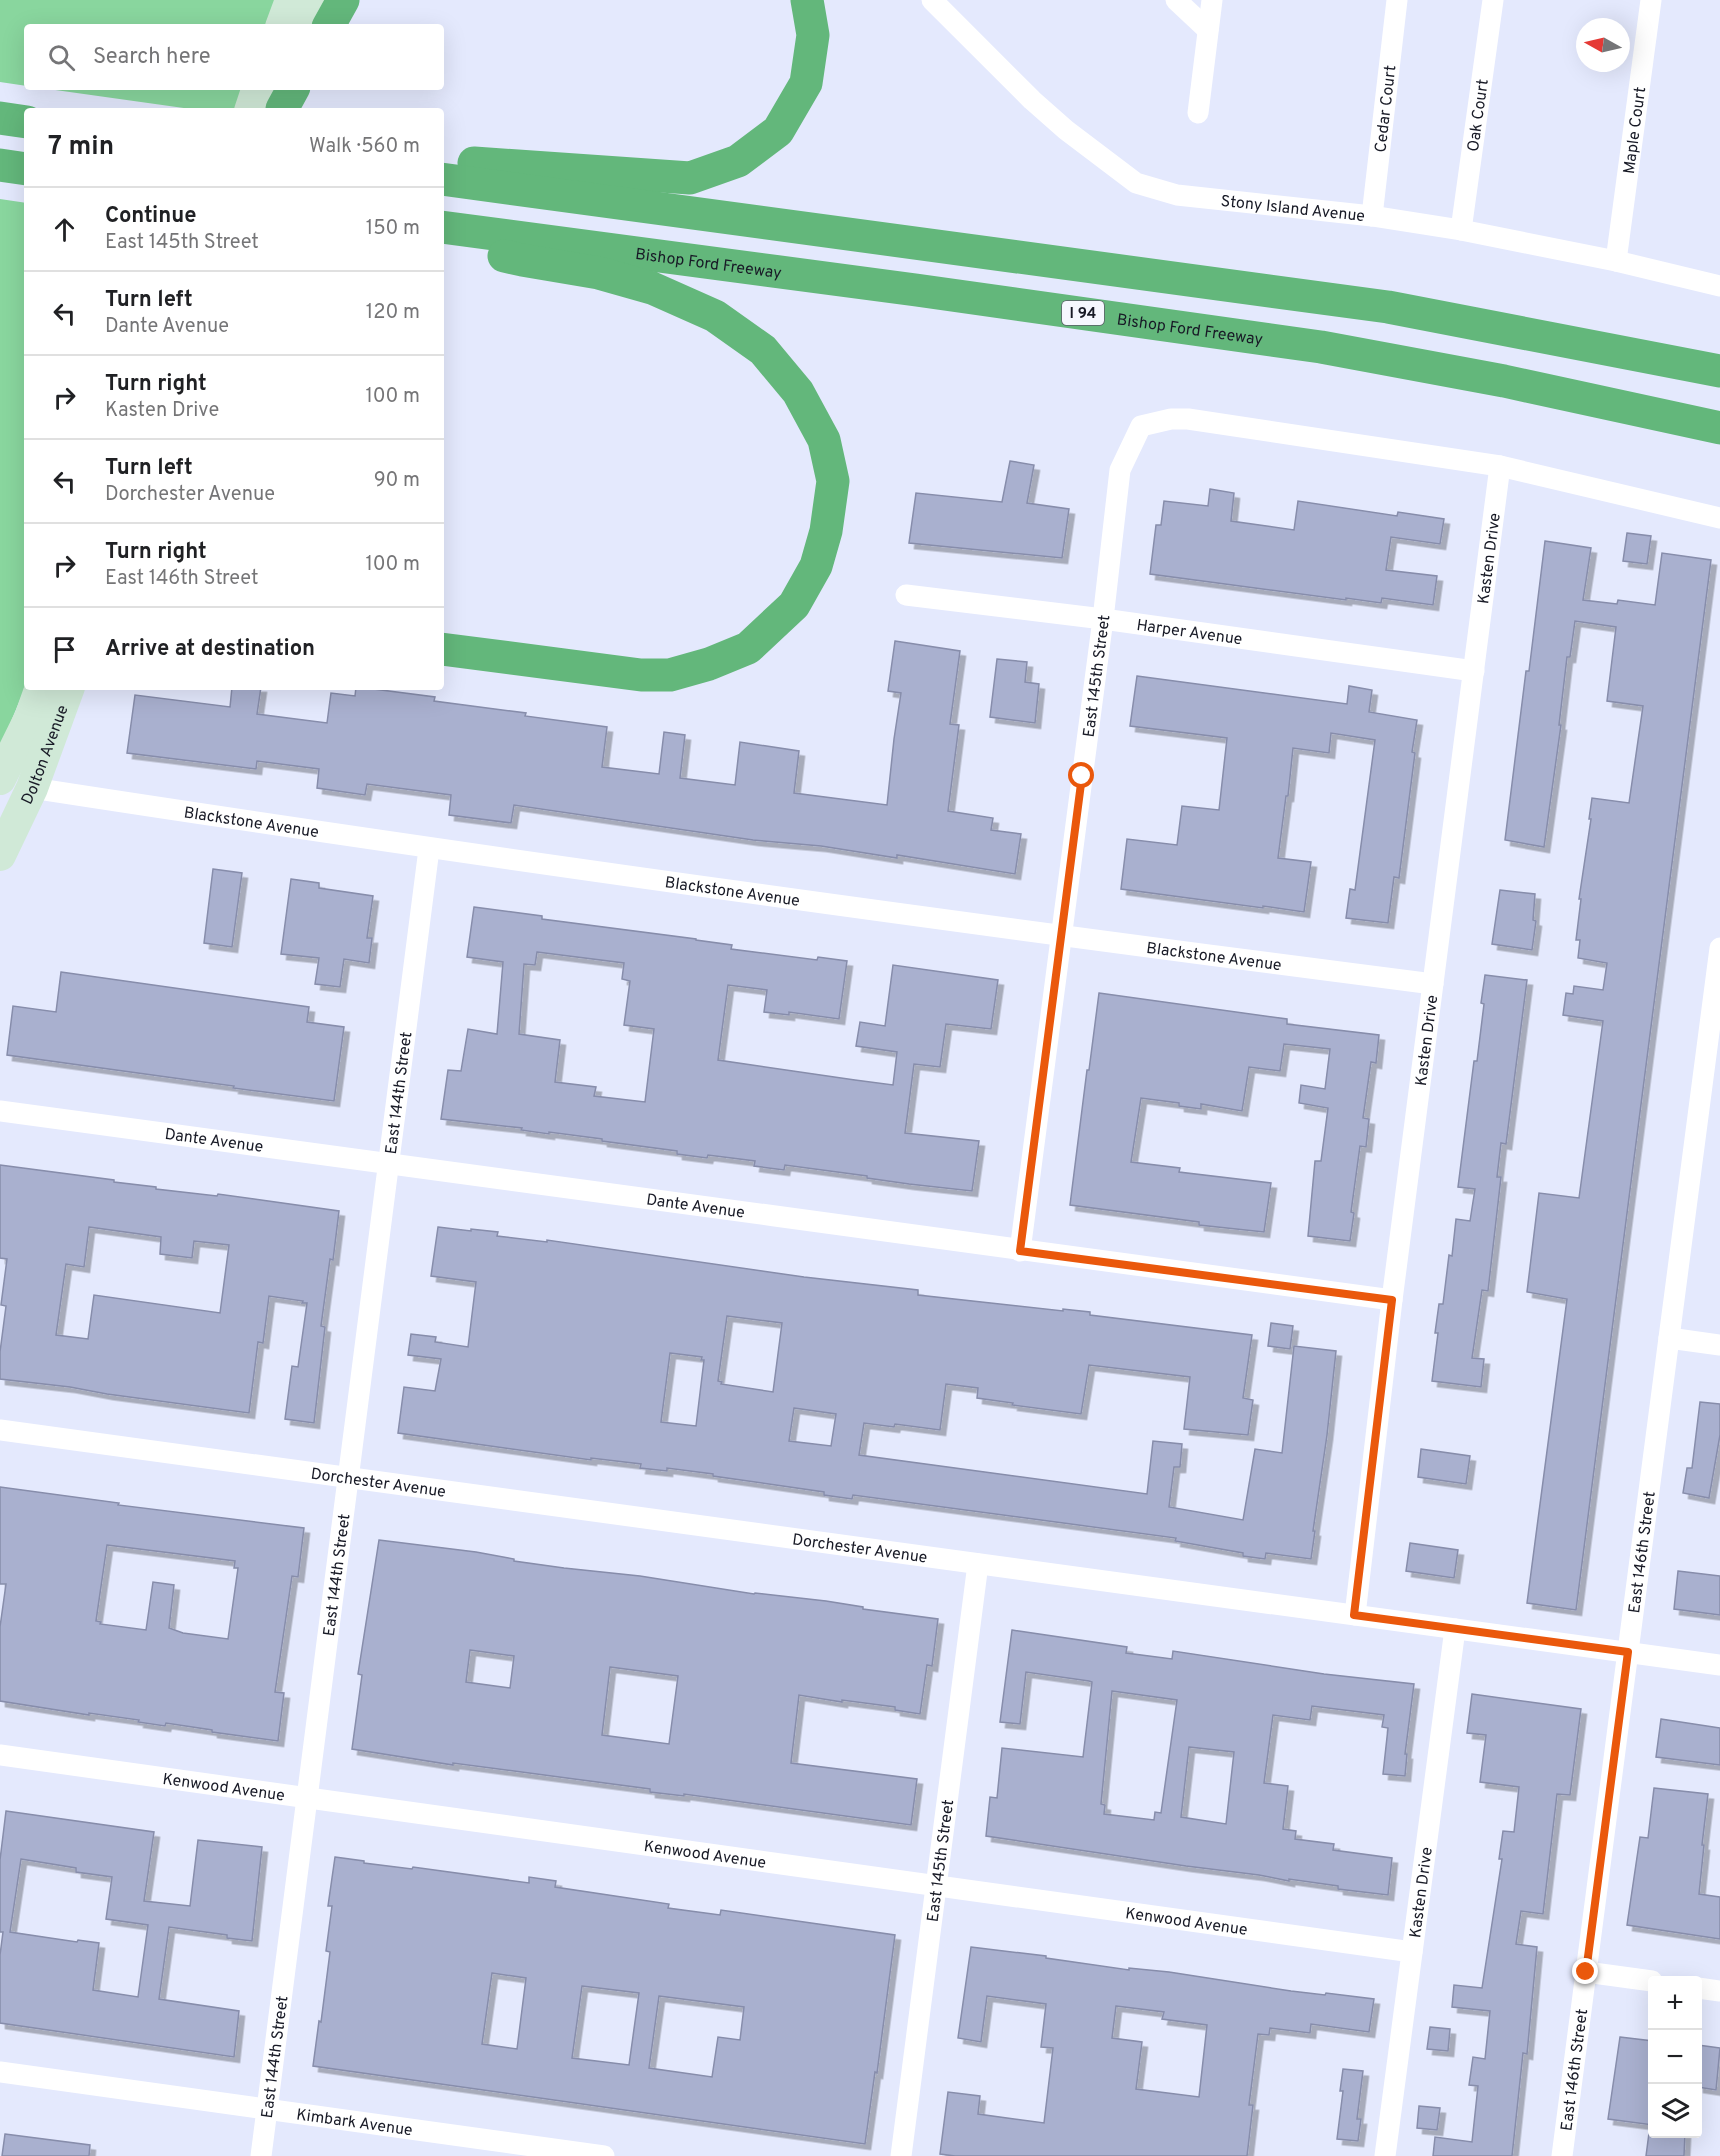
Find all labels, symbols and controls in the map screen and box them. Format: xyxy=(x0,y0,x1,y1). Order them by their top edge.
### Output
north arrow xyxy=(1576,18,1630,72)
search box xyxy=(24,24,444,90)
icon: search xyxy=(45,41,78,74)
text: Search here xyxy=(93,44,211,71)
street label: Cedar Court xyxy=(1371,64,1401,154)
street label: Oak Court xyxy=(1464,78,1494,153)
street label: Maple Court xyxy=(1620,86,1651,175)
text: 7 min xyxy=(48,131,114,164)
text: Walk · 560 m xyxy=(309,134,420,160)
street label: Stony Island Avenue xyxy=(1220,192,1366,227)
text: Continue xyxy=(105,203,196,230)
icon: ahead xyxy=(48,213,81,246)
text: 150 m xyxy=(366,216,420,242)
text: East 145th Street xyxy=(105,230,259,256)
street label: Bishop Ford Freeway xyxy=(634,245,783,284)
text: Turn left xyxy=(105,287,193,314)
icon: left xyxy=(48,297,81,330)
text: 120 m xyxy=(366,300,420,326)
road number: I 94 xyxy=(1062,301,1104,325)
street label: Bishop Ford Freeway xyxy=(1116,310,1264,351)
text: Dante Avenue xyxy=(105,314,229,340)
text: Turn right xyxy=(105,371,207,398)
icon: right xyxy=(48,381,81,414)
text: 100 m xyxy=(365,384,420,410)
text: Kasten Drive xyxy=(105,398,219,424)
text: Turn left xyxy=(105,455,193,482)
icon: left xyxy=(48,465,81,498)
text: 90 m xyxy=(374,468,420,494)
text: Dorchester Avenue xyxy=(105,482,275,508)
street label: Kasten Drive xyxy=(1474,512,1506,605)
text: Turn right xyxy=(105,539,207,566)
icon: right xyxy=(48,549,81,582)
text: 100 m xyxy=(365,552,420,578)
text: East 146th Street xyxy=(105,566,258,592)
street label: East 145th Street xyxy=(1080,614,1115,739)
street label: Harper Avenue xyxy=(1135,616,1244,650)
icon: arrive xyxy=(48,633,81,666)
text: Arrive at destination xyxy=(105,636,315,663)
street label: Dolton Avenue xyxy=(18,703,74,808)
route start xyxy=(1068,762,1094,788)
street label: Blackstone Avenue xyxy=(182,803,320,843)
street label: Blackstone Avenue xyxy=(663,873,801,912)
street label: Blackstone Avenue xyxy=(1145,939,1283,976)
street label: Kasten Drive xyxy=(1412,994,1443,1087)
street label: East 144th Street xyxy=(382,1031,417,1155)
street label: Dante Avenue xyxy=(163,1125,264,1158)
street label: Dante Avenue xyxy=(645,1190,746,1224)
street label: Dorchester Avenue xyxy=(309,1465,447,1503)
street label: East 146th Street xyxy=(1625,1490,1661,1615)
street label: East 144th Street xyxy=(320,1513,355,1637)
street label: Dorchester Avenue xyxy=(791,1530,929,1569)
street label: Kenwood Avenue xyxy=(161,1770,286,1807)
street label: East 145th Street xyxy=(924,1798,959,1923)
street label: Kenwood Avenue xyxy=(643,1837,767,1874)
street label: Kasten Drive xyxy=(1406,1846,1438,1939)
street label: Kenwood Avenue xyxy=(1124,1904,1249,1941)
route end xyxy=(1572,1958,1598,1984)
map controls xyxy=(1648,1976,1702,2138)
button: + xyxy=(1648,1976,1702,2030)
street label: East 144th Street xyxy=(258,1995,294,2119)
street label: East 146th Street xyxy=(1557,2008,1593,2132)
button: − xyxy=(1648,2030,1702,2084)
button: layers xyxy=(1648,2084,1702,2138)
street label: Kimbark Avenue xyxy=(295,2105,414,2141)

